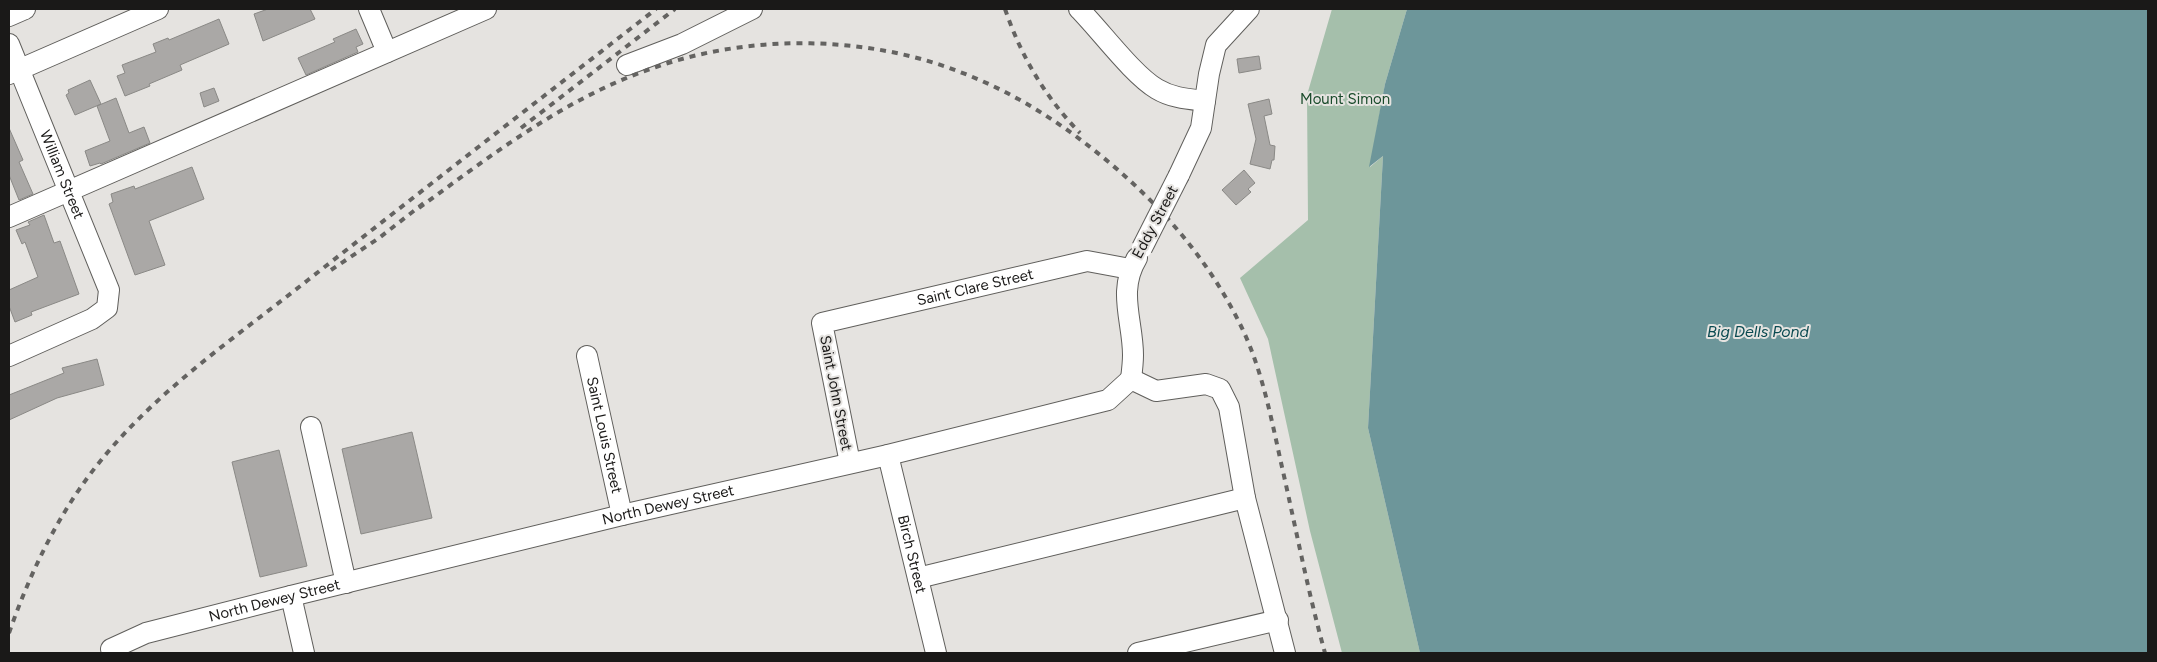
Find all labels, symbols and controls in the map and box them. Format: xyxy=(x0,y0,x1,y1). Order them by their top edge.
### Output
park label: Mount Simon xyxy=(1300,90,1390,108)
street label: William Street xyxy=(36,128,88,222)
street label: Eddy Street xyxy=(1128,182,1182,262)
street label: Saint Clare Street xyxy=(915,265,1035,309)
water label: Big Dells Pond xyxy=(1707,322,1810,341)
street label: Saint John Street xyxy=(816,334,856,452)
street label: Saint Louis Street xyxy=(583,375,626,496)
street label: North Dewey Street xyxy=(600,481,736,529)
street label: Birch Street xyxy=(894,513,930,595)
street label: North Dewey Street xyxy=(207,575,342,626)

